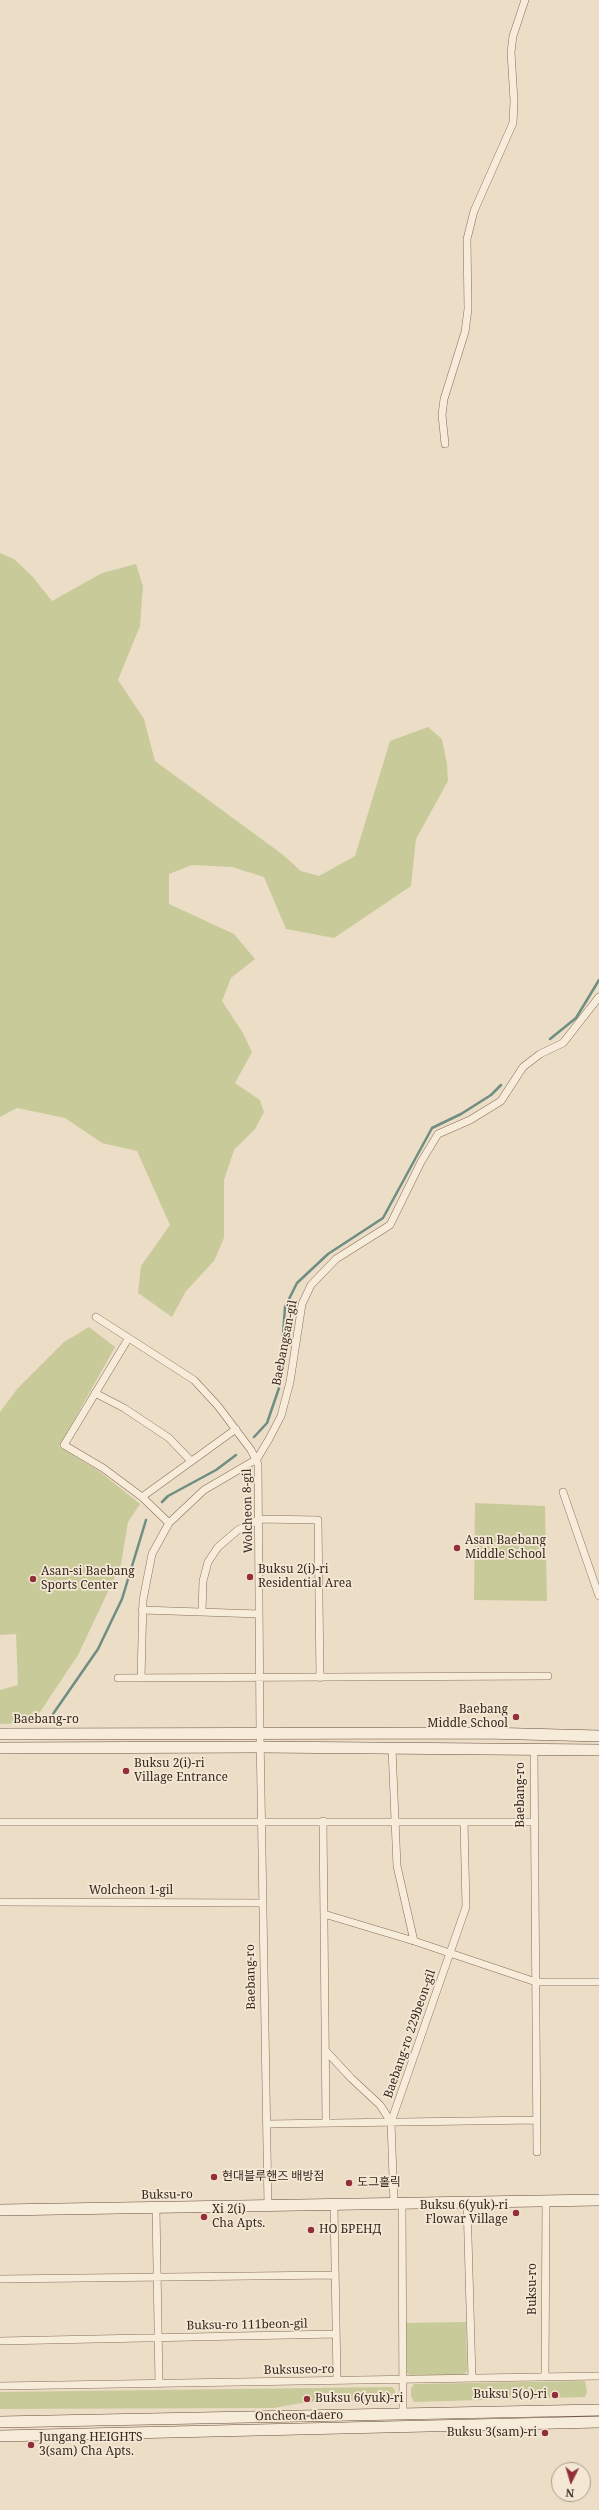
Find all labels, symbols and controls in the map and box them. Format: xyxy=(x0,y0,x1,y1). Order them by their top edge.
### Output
street label: Baebangsan-gil xyxy=(270,1299,300,1387)
street label: Wolcheon 8-gil xyxy=(240,1469,256,1553)
place label: Asan Baebang Middle School xyxy=(465,1534,546,1562)
marker: Asan Baebang Middle School xyxy=(452,1543,462,1553)
place label: Buksu 2(i)-ri Residential Area xyxy=(258,1563,352,1591)
place label: Asan-si Baebang Sports Center xyxy=(41,1565,135,1593)
marker: Buksu 2(i)-ri Residential Area xyxy=(245,1572,255,1582)
marker: Asan-si Baebang Sports Center xyxy=(28,1574,38,1584)
place label: Baebang Middle School xyxy=(427,1703,508,1731)
marker: Baebang Middle School xyxy=(511,1712,521,1722)
street label: Baebang-ro xyxy=(13,1713,79,1727)
place label: Buksu 2(i)-ri Village Entrance xyxy=(134,1757,228,1785)
street label: Baebang-ro xyxy=(514,1762,528,1828)
marker: Buksu 2(i)-ri Village Entrance xyxy=(121,1766,131,1776)
street label: Wolcheon 1-gil xyxy=(89,1884,173,1898)
street label: Baebang-ro xyxy=(243,1944,259,2010)
street label: Baebang-ro 229beon-gil xyxy=(381,1968,439,2100)
place label: 현대블루핸즈 배방점 xyxy=(222,2170,324,2184)
marker: 현대블루핸즈 배방점 xyxy=(209,2172,219,2182)
place label: 도그홀릭 xyxy=(357,2176,401,2190)
marker: 도그홀릭 xyxy=(344,2178,354,2188)
street label: Buksu-ro xyxy=(141,2187,193,2203)
place label: Buksu 6(yuk)-ri Flowar Village xyxy=(420,2199,508,2227)
place label: Xi 2(i) Cha Apts. xyxy=(212,2203,265,2231)
marker: Buksu 6(yuk)-ri Flowar Village xyxy=(511,2208,521,2218)
marker: Xi 2(i) Cha Apts. xyxy=(199,2212,209,2222)
place label: НО БРЕНД xyxy=(319,2223,381,2237)
marker: НО БРЕНД xyxy=(306,2225,316,2235)
street label: Buksu-ro xyxy=(526,2263,540,2315)
street label: Buksu-ro 111beon-gil xyxy=(186,2317,308,2333)
street label: Buksuseo-ro xyxy=(264,2362,334,2378)
place label: Buksu 5(o)-ri xyxy=(473,2388,547,2402)
marker: Buksu 5(o)-ri xyxy=(550,2390,560,2400)
place label: Buksu 6(yuk)-ri xyxy=(315,2392,403,2406)
marker: Buksu 6(yuk)-ri xyxy=(302,2394,312,2404)
street label: Oncheon-daero xyxy=(255,2408,343,2424)
place label: Buksu 3(sam)-ri xyxy=(447,2426,537,2440)
marker: Buksu 3(sam)-ri xyxy=(540,2428,550,2438)
place label: Jungang HEIGHTS 3(sam) Cha Apts. xyxy=(39,2431,143,2459)
marker: Jungang HEIGHTS 3(sam) Cha Apts. xyxy=(26,2440,36,2450)
north arrow xyxy=(551,2462,591,2502)
text: N xyxy=(565,2486,575,2501)

